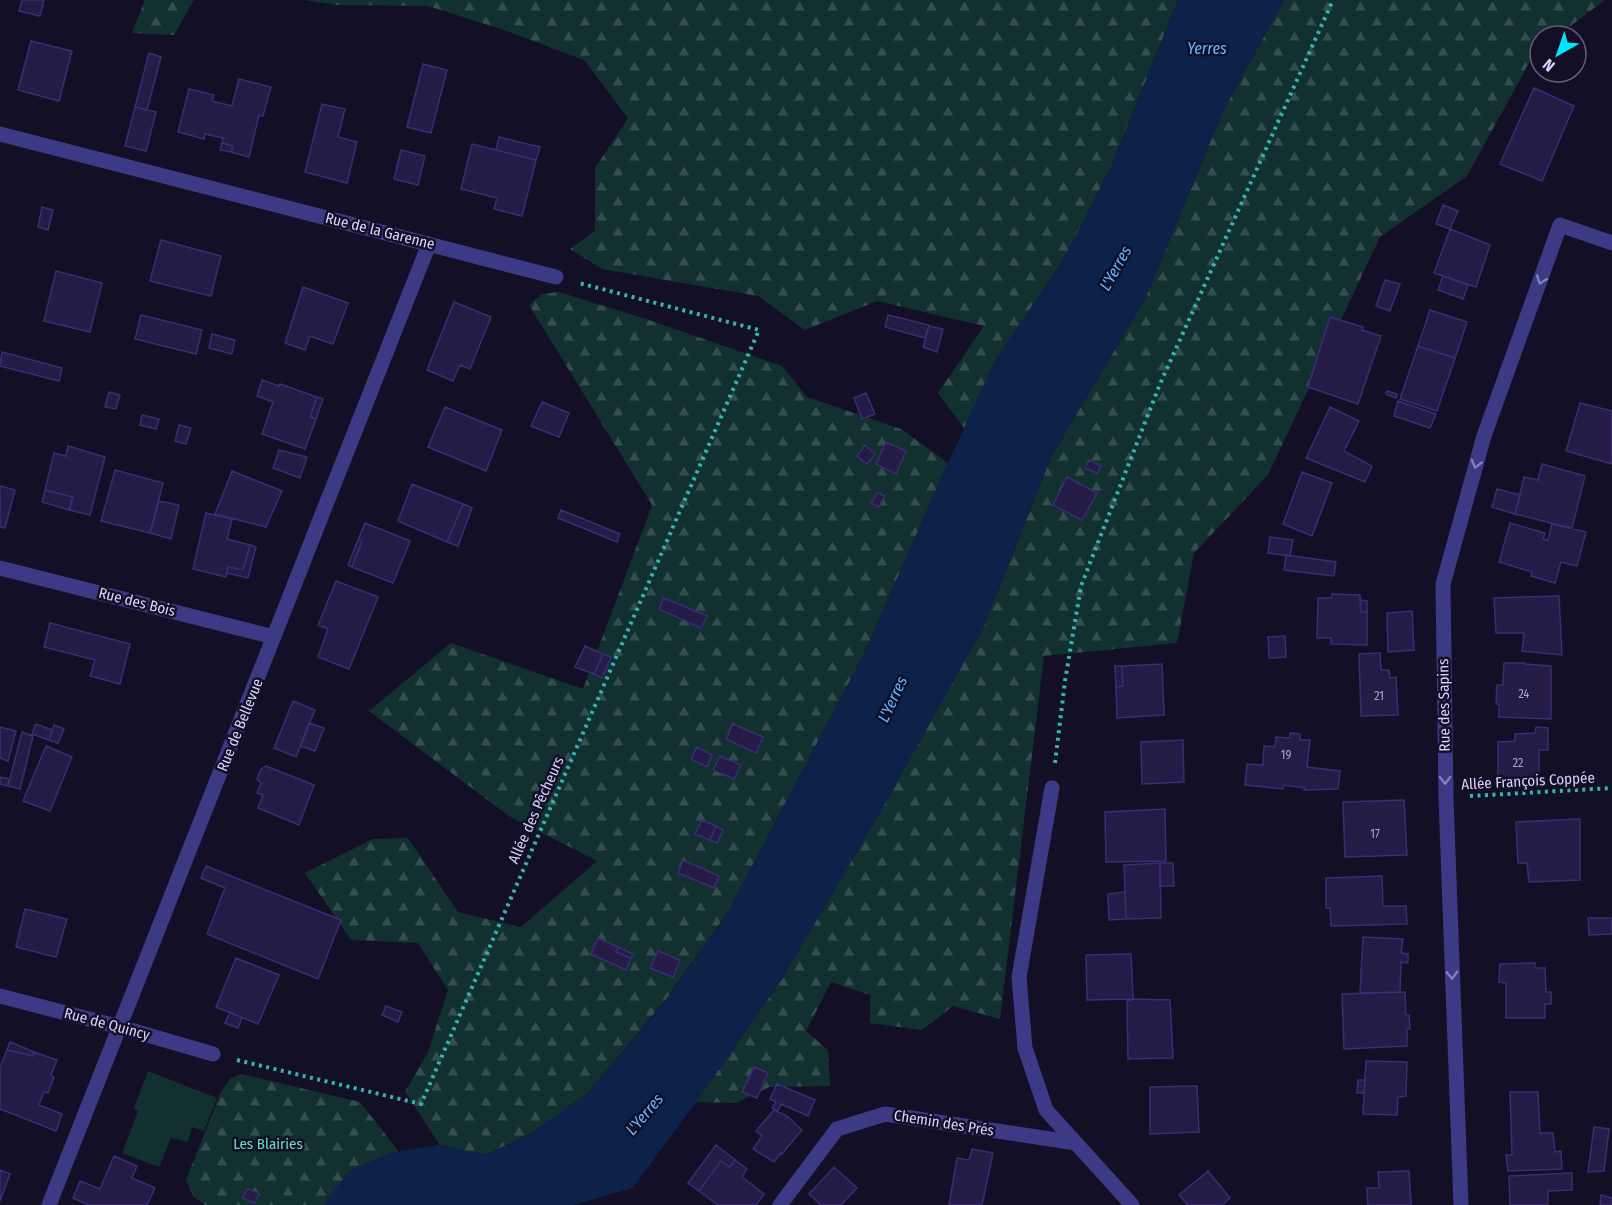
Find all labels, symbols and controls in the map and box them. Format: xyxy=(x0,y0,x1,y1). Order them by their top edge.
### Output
north arrow xyxy=(1528,24,1588,84)
water label: Yerres xyxy=(1187,39,1227,58)
text: N xyxy=(1539,55,1558,75)
street label: Rue de la Garenne xyxy=(323,209,437,253)
water label: L'Yerres xyxy=(1095,242,1136,294)
one-way arrow xyxy=(1535,274,1548,285)
one-way arrow xyxy=(1471,458,1483,469)
street label: Rue des Bois xyxy=(97,584,177,620)
street label: Rue des Sapins xyxy=(1434,658,1454,752)
water label: L'Yerres xyxy=(874,673,911,725)
street label: Rue de Bellevue xyxy=(213,676,267,774)
house number: 24 xyxy=(1519,687,1530,701)
house number: 21 xyxy=(1374,689,1384,703)
house number: 19 xyxy=(1281,748,1291,762)
street label: Allée des Pêcheurs xyxy=(504,754,568,866)
house number: 22 xyxy=(1513,756,1523,770)
street label: Allée François Coppée xyxy=(1461,769,1595,793)
one-way arrow xyxy=(1439,776,1452,785)
house number: 17 xyxy=(1370,827,1380,841)
one-way arrow xyxy=(1446,971,1459,980)
street label: Rue de Quincy xyxy=(62,1004,152,1044)
water label: L'Yerres xyxy=(622,1090,667,1139)
street label: Chemin des Prés xyxy=(893,1106,995,1140)
park label: Les Blairies xyxy=(233,1135,303,1153)

